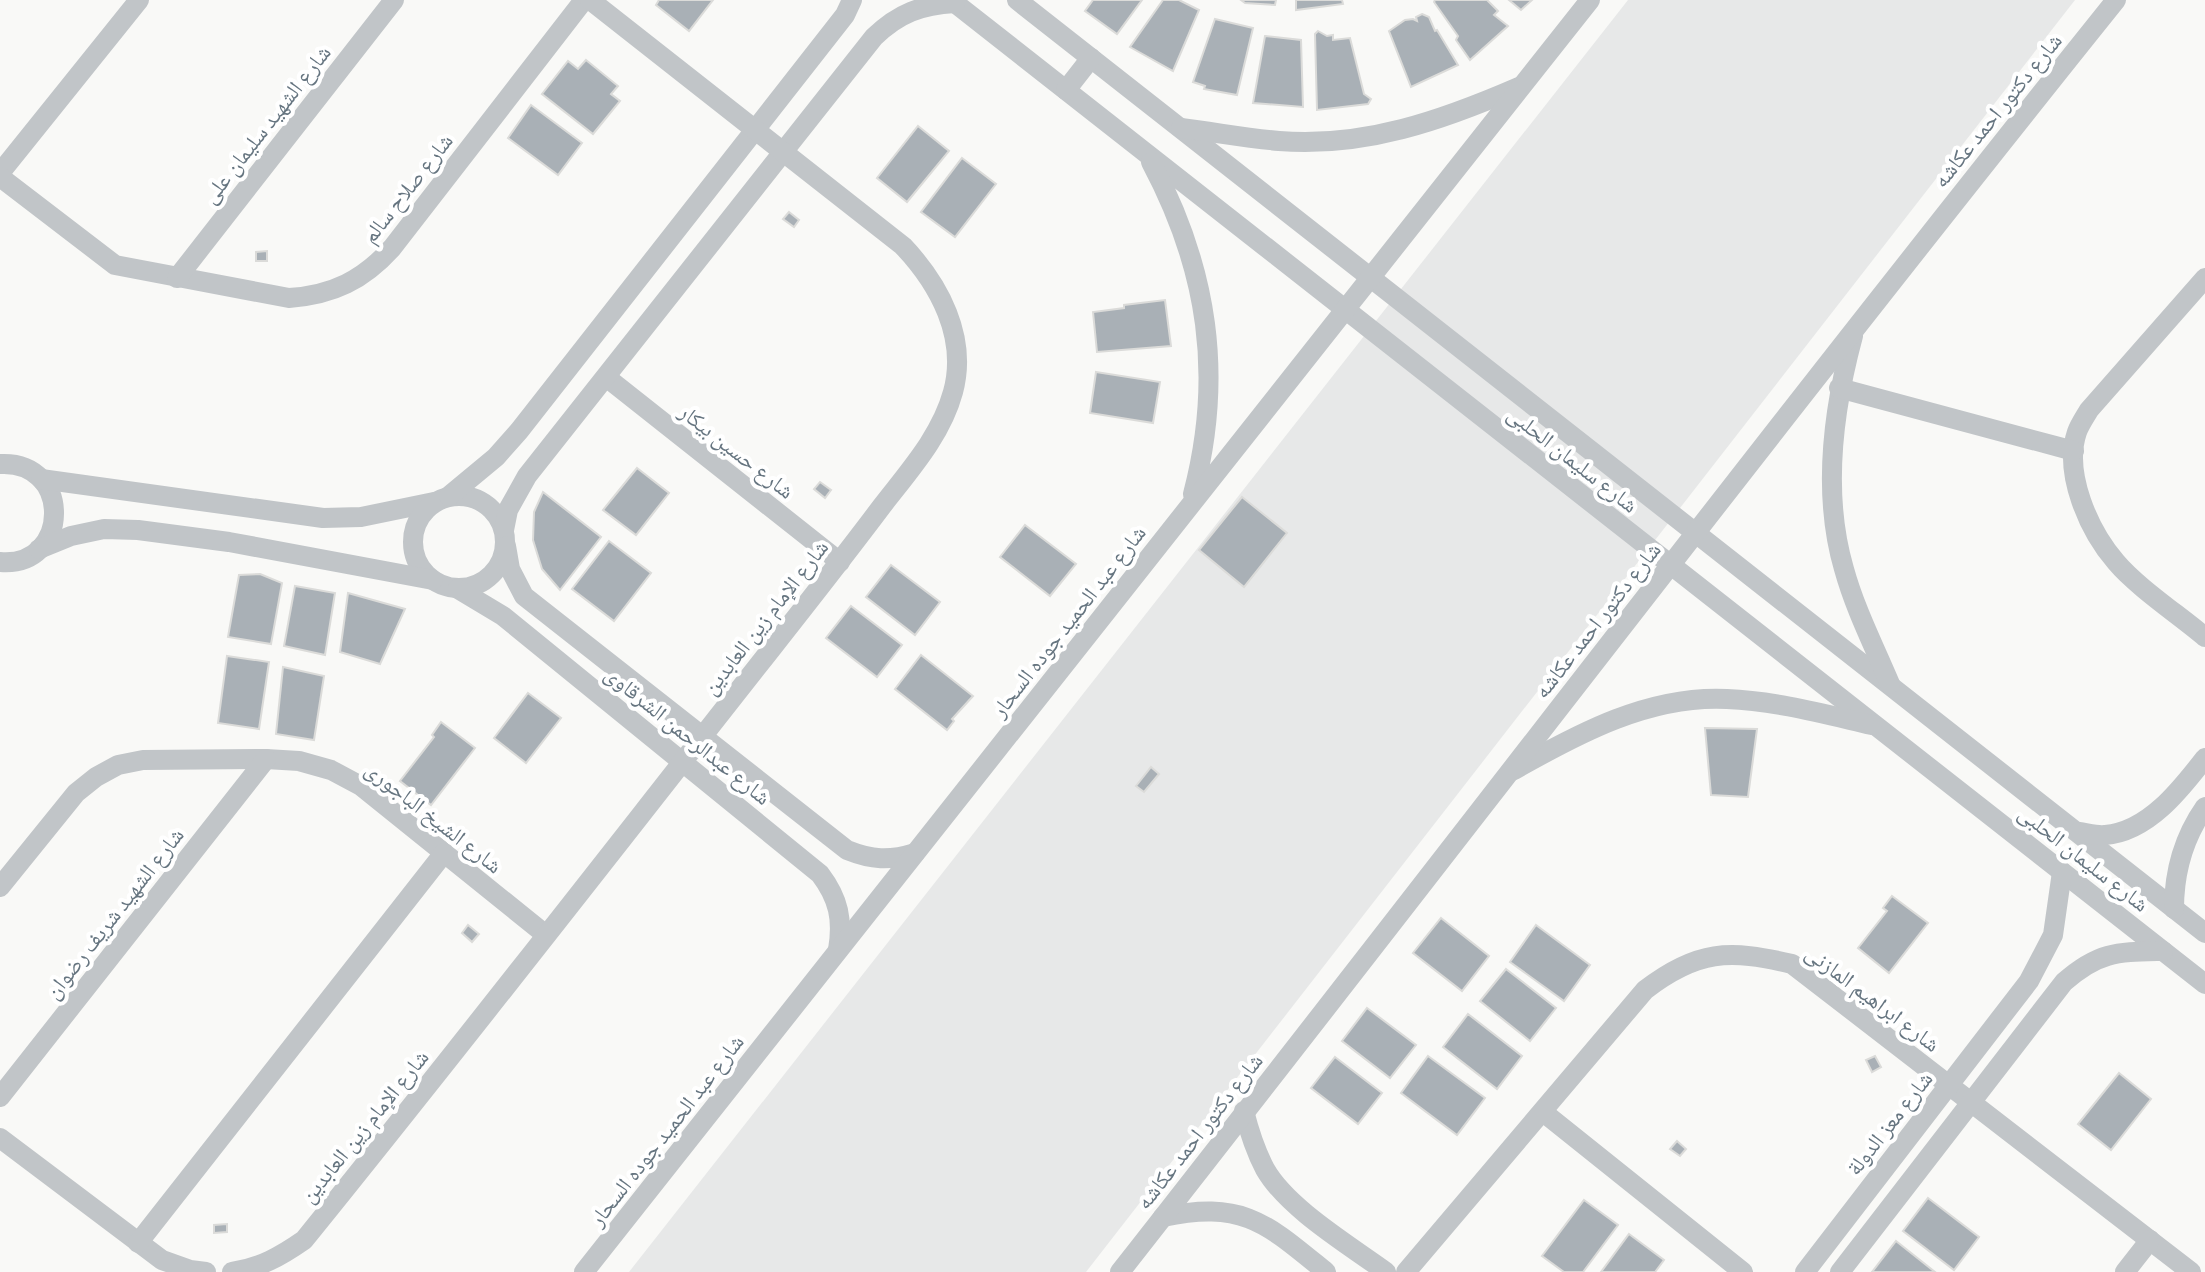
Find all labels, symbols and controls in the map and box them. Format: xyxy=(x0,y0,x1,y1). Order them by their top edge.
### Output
street label: شارع دكتور احمد عكاشه xyxy=(1926,27,2068,193)
street label: شارع الشهيد سليمان على xyxy=(195,39,337,209)
street label: شارع صلاح سالم xyxy=(355,127,460,249)
street label: شارع حسين بيكار xyxy=(673,397,800,505)
street label: شارع سليمان الحلبى xyxy=(1502,399,1644,519)
street label: شارع عبد الحميد جوده السحار xyxy=(984,519,1152,723)
street label: شارع الإمام زين العابدين xyxy=(696,534,835,701)
street label: شارع دكتور احمد عكاشه xyxy=(1527,536,1667,704)
street label: شارع عبدالرحمن الشرقاوى xyxy=(599,659,777,811)
street label: شارع الشيخ الباجورى xyxy=(360,755,508,879)
street label: شارع سليمان الحلبى xyxy=(2013,798,2155,918)
street label: شارع الشهيد شريف رضوان xyxy=(38,822,190,1004)
street label: شارع ابراهيم المازنى xyxy=(1799,938,1946,1059)
street label: شارع عبد الحميد جوده السحار xyxy=(582,1028,750,1232)
street label: شارع الإمام زين العابدين xyxy=(294,1044,435,1209)
street label: شارع دكتور احمد عكاشه xyxy=(1129,1047,1269,1215)
street label: شارع معز الدولة xyxy=(1840,1065,1938,1181)

